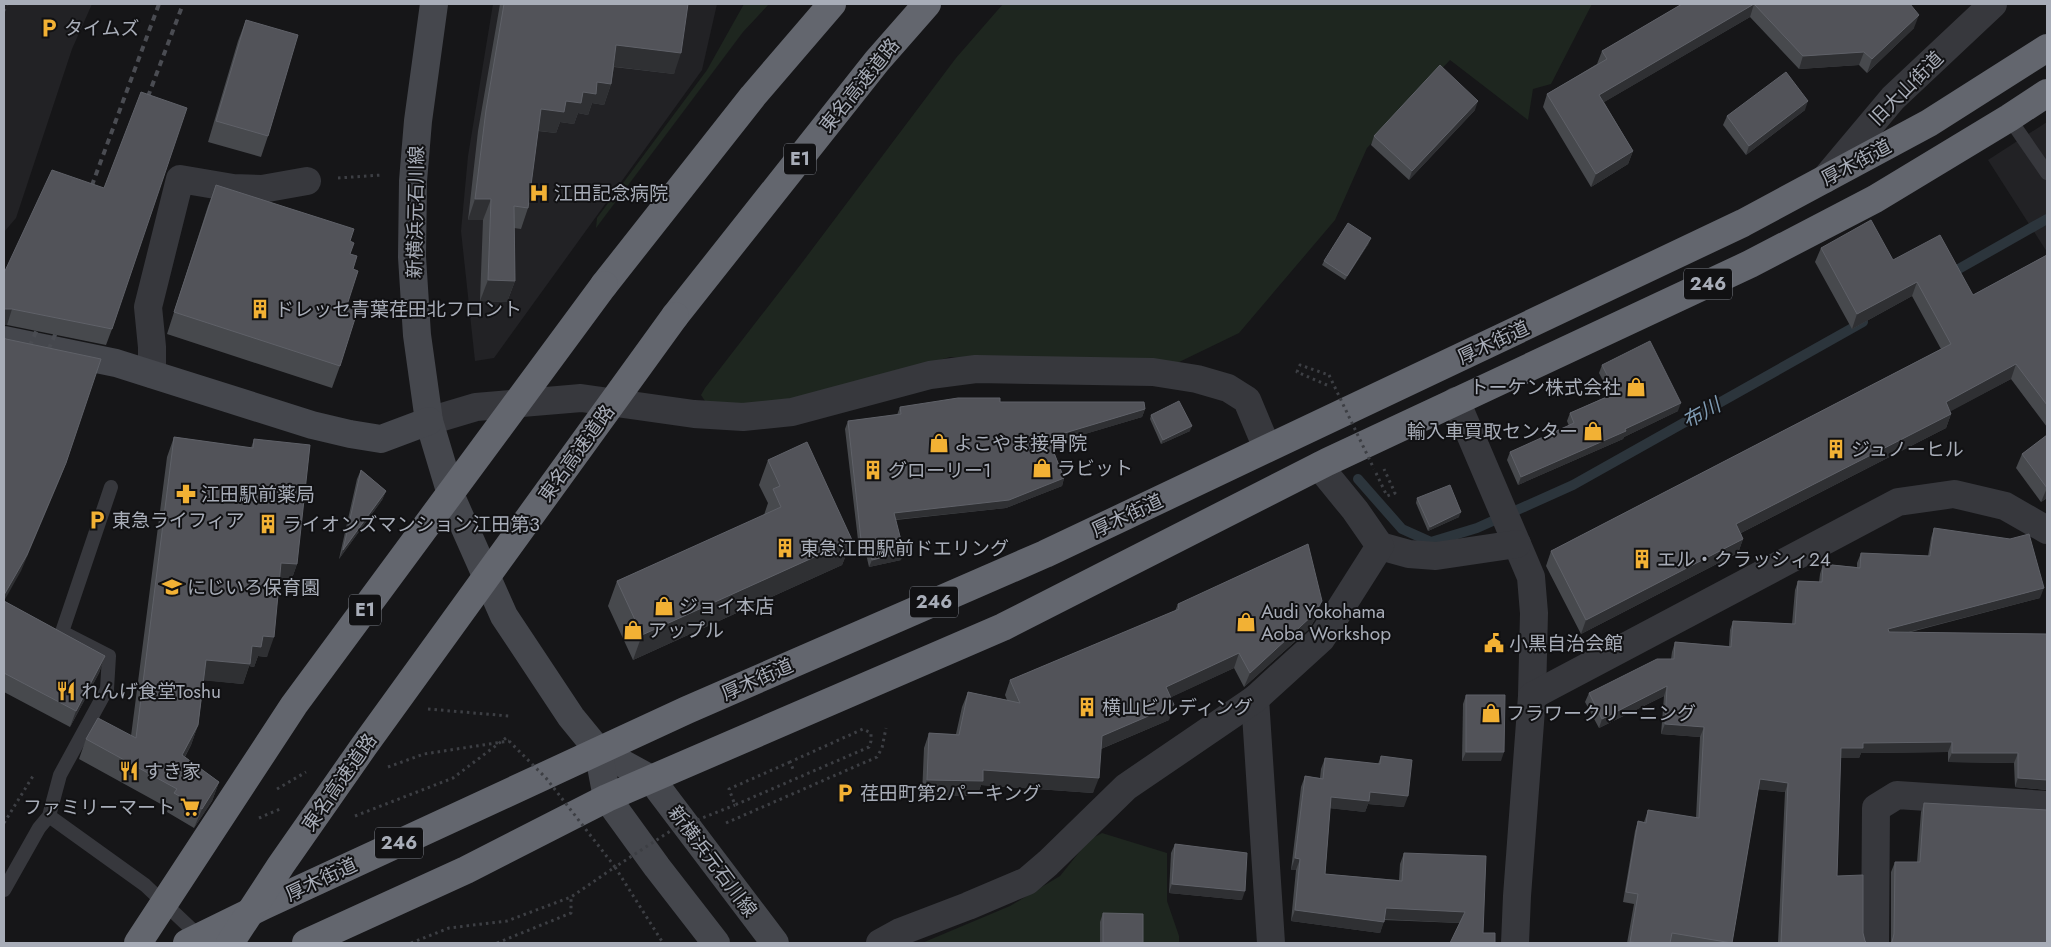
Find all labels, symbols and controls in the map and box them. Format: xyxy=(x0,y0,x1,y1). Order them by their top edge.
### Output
place label: タイムズ xyxy=(64,15,140,42)
parking icon: タイムズ xyxy=(38,17,60,39)
street label: 東名高速道路 xyxy=(813,33,906,138)
street label: 旧大山街道 xyxy=(1863,45,1949,131)
street label: 厚木街道 xyxy=(1816,133,1896,192)
road number: E1 xyxy=(784,144,816,174)
street label: 新横浜元石川線 xyxy=(401,145,430,279)
place label: 江田記念病院 xyxy=(554,180,668,207)
hospital icon: 江田記念病院 xyxy=(528,182,550,204)
road number: 246 xyxy=(1684,268,1732,300)
place label: ドレッセ青葉荏田北フロント xyxy=(275,296,522,323)
building icon: ドレッセ青葉荏田北フロント xyxy=(249,298,271,320)
street label: 厚木街道 xyxy=(1453,314,1533,371)
place label: トーケン株式会社 xyxy=(1470,374,1621,401)
shop icon: トーケン株式会社 xyxy=(1625,376,1647,398)
water label: 布川 xyxy=(1677,390,1728,436)
street label: 東名高速道路 xyxy=(532,399,621,507)
place label: 輸入車買取センター xyxy=(1407,418,1578,445)
shop icon: 輸入車買取センター xyxy=(1582,420,1604,442)
place label: よこやま接骨院 xyxy=(954,430,1087,457)
shop icon: よこやま接骨院 xyxy=(928,432,950,454)
place label: ジュノーヒル xyxy=(1851,436,1964,463)
building icon: ジュノーヒル xyxy=(1825,438,1847,460)
place label: ラビット xyxy=(1057,455,1133,482)
place label: グローリー1 xyxy=(888,457,992,484)
shop icon: ラビット xyxy=(1031,457,1053,479)
building icon: グローリー1 xyxy=(862,459,884,481)
place label: 江田駅前薬局 xyxy=(201,481,315,508)
pharmacy icon: 江田駅前薬局 xyxy=(175,483,197,505)
street label: 厚木街道 xyxy=(1087,487,1167,544)
place label: 東急ライフィア xyxy=(112,507,245,534)
parking icon: 東急ライフィア xyxy=(86,509,108,531)
place label: ライオンズマンション江田第3 xyxy=(283,511,540,538)
building icon: ライオンズマンション江田第3 xyxy=(257,513,279,535)
place label: 東急江田駅前ドエリング xyxy=(800,535,1009,562)
building icon: 東急江田駅前ドエリング xyxy=(774,537,796,559)
place label: エル・クラッシィ24 xyxy=(1657,546,1831,573)
building icon: エル・クラッシィ24 xyxy=(1631,548,1653,570)
place label: にじいろ保育園 xyxy=(187,574,320,601)
school or university icon: にじいろ保育園 xyxy=(161,576,183,598)
road number: 246 xyxy=(910,586,958,618)
place label: ジョイ本店 xyxy=(679,593,774,620)
road number: E1 xyxy=(349,594,381,626)
shop icon: ジョイ本店 xyxy=(653,595,675,617)
place label: Audi Yokohama Aoba Workshop xyxy=(1261,598,1391,647)
shop icon: Audi Yokohama Aoba Workshop xyxy=(1235,611,1257,633)
place label: アップル xyxy=(648,617,724,644)
shop icon: アップル xyxy=(622,619,644,641)
place label: 小黒自治会館 xyxy=(1509,630,1623,657)
public building icon: 小黒自治会館 xyxy=(1483,632,1505,654)
street label: 厚木街道 xyxy=(717,652,797,707)
place label: れんげ食堂Toshu xyxy=(81,678,221,705)
restaurant icon: れんげ食堂Toshu xyxy=(55,680,77,702)
place label: 横山ビルディング xyxy=(1102,694,1253,721)
building icon: 横山ビルディング xyxy=(1076,696,1098,718)
place label: フラワークリーニング xyxy=(1506,700,1696,727)
shop icon: フラワークリーニング xyxy=(1480,702,1502,724)
street label: 東名高速道路 xyxy=(296,728,383,837)
place label: すき家 xyxy=(144,758,201,785)
restaurant icon: すき家 xyxy=(118,760,140,782)
place label: 荏田町第2パーキング xyxy=(860,780,1041,807)
parking icon: 荏田町第2パーキング xyxy=(834,782,856,804)
place label: ファミリーマート xyxy=(23,794,175,821)
supermarket icon: ファミリーマート xyxy=(179,796,201,818)
street label: 新横浜元石川線 xyxy=(662,800,763,923)
road number: 246 xyxy=(375,828,423,858)
street label: 厚木街道 xyxy=(281,851,361,908)

